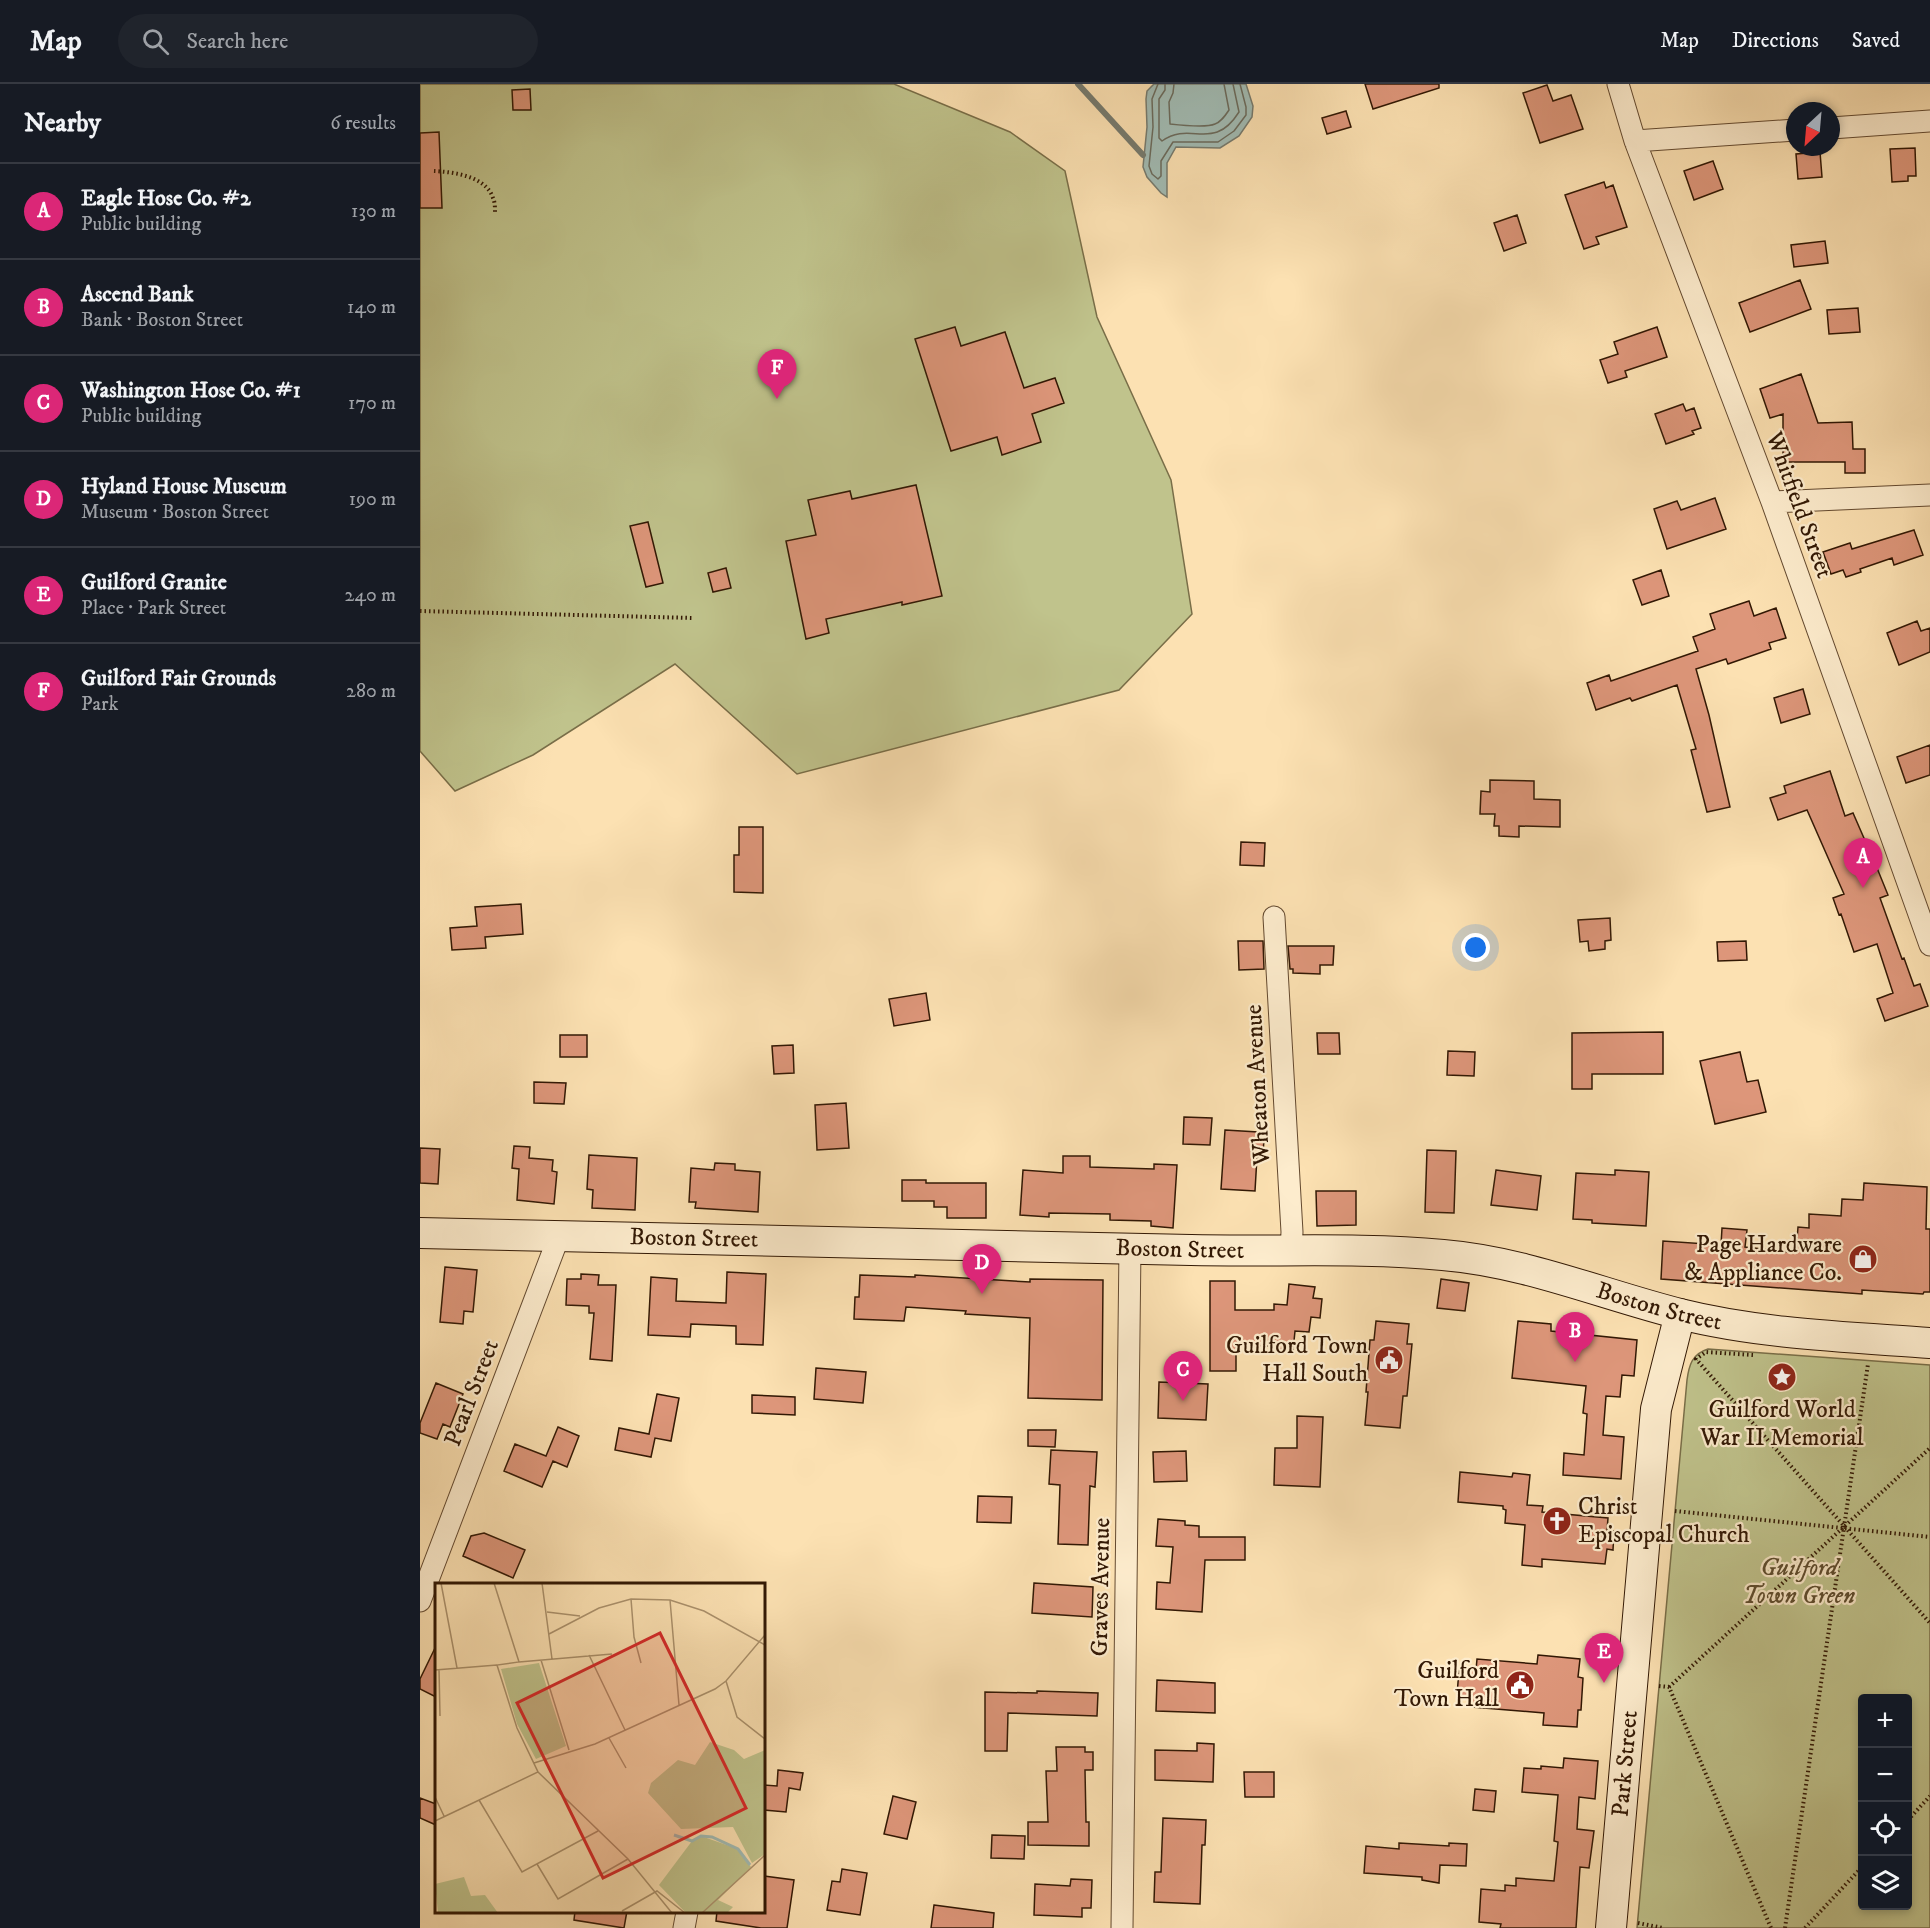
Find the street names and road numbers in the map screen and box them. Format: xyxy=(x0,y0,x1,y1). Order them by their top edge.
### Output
street label: Whitfield Street xyxy=(1758,427,1839,583)
street label: Wheaton Avenue xyxy=(1239,1003,1277,1167)
street label: Boston Street xyxy=(629,1222,759,1255)
street label: Boston Street xyxy=(1115,1233,1244,1266)
street label: Boston Street xyxy=(1593,1276,1724,1338)
street label: Pearl Street xyxy=(438,1335,506,1450)
street label: Graves Avenue xyxy=(1085,1517,1117,1657)
street label: Park Street xyxy=(1606,1709,1645,1818)

